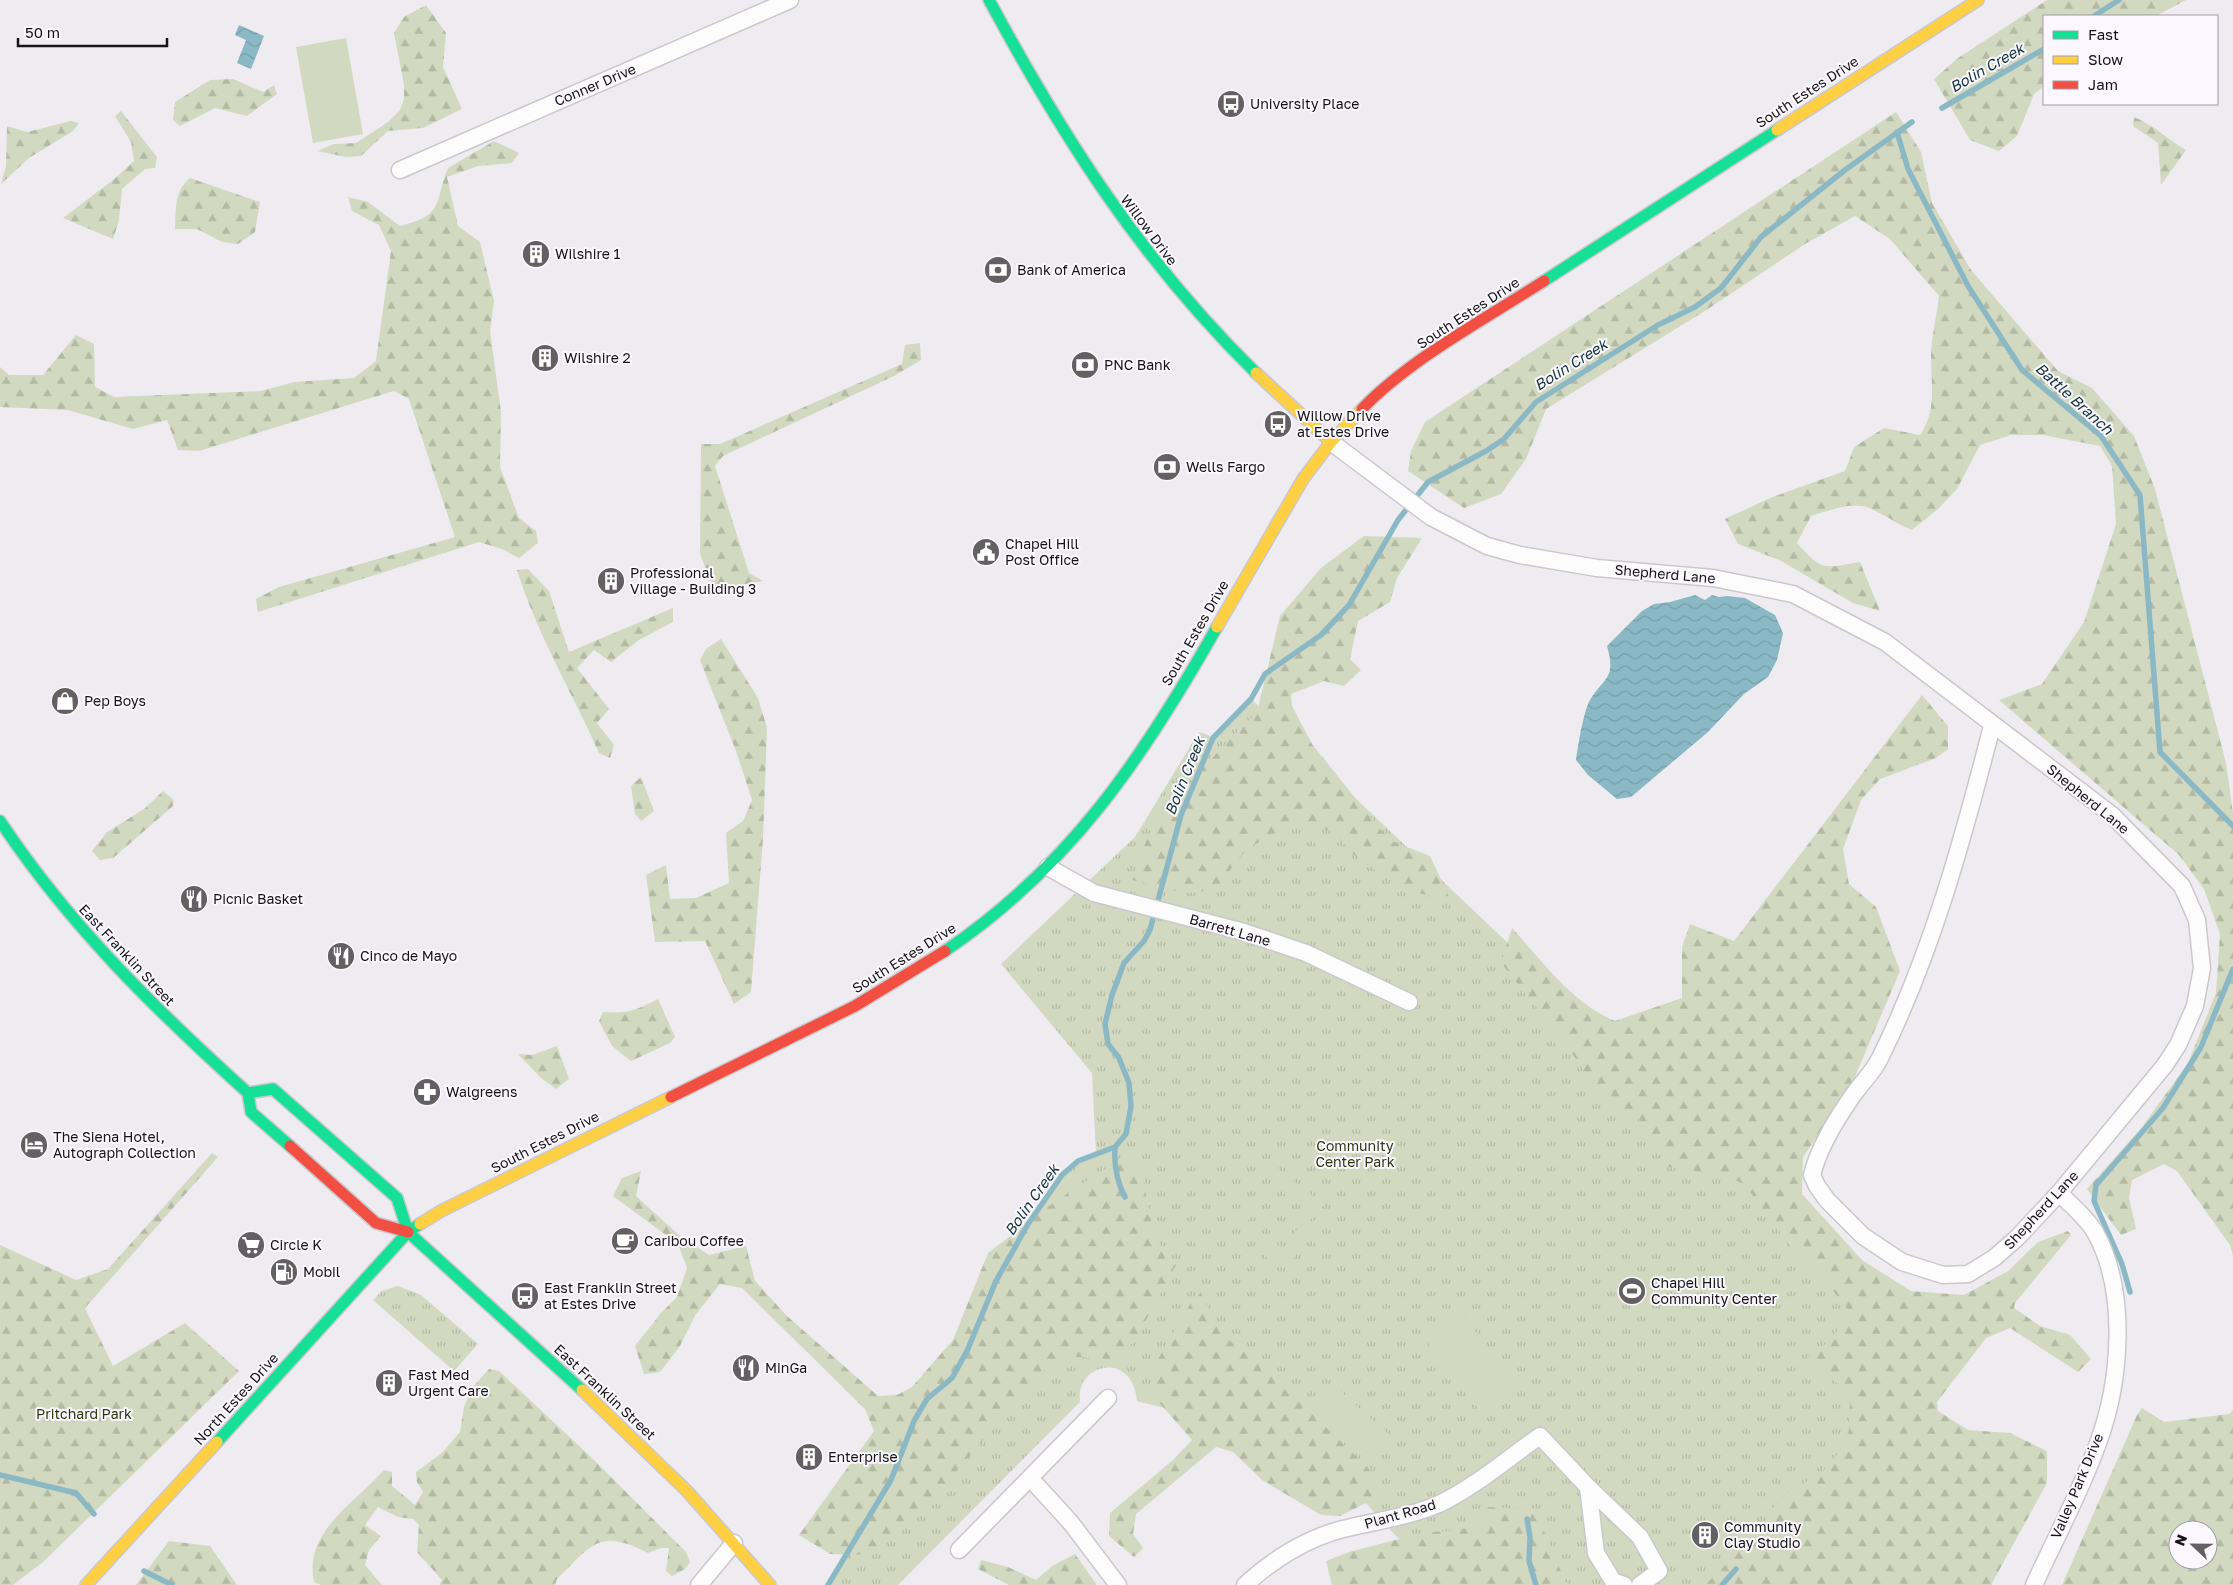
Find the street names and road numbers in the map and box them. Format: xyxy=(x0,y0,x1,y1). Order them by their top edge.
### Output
street label: South Estes Drive xyxy=(1752,52,1861,131)
street label: Conner Drive xyxy=(551,60,638,109)
street label: Willow Drive xyxy=(1117,191,1181,268)
street label: South Estes Drive xyxy=(1413,273,1522,352)
street label: Shepherd Lane xyxy=(1614,561,1716,586)
street label: South Estes Drive xyxy=(1157,577,1232,688)
street label: Shepherd Lane xyxy=(2044,760,2133,837)
street label: East Franklin Street xyxy=(76,900,179,1009)
street label: Barrett Lane xyxy=(1188,910,1273,949)
street label: South Estes Drive xyxy=(849,919,959,996)
street label: South Estes Drive xyxy=(488,1107,602,1176)
street label: Shepherd Lane xyxy=(2000,1167,2081,1252)
street label: East Franklin Street xyxy=(551,1340,660,1443)
street label: North Estes Drive xyxy=(190,1349,281,1448)
street label: Valley Park Drive xyxy=(2047,1430,2106,1541)
street label: Plant Road xyxy=(1362,1495,1438,1532)

